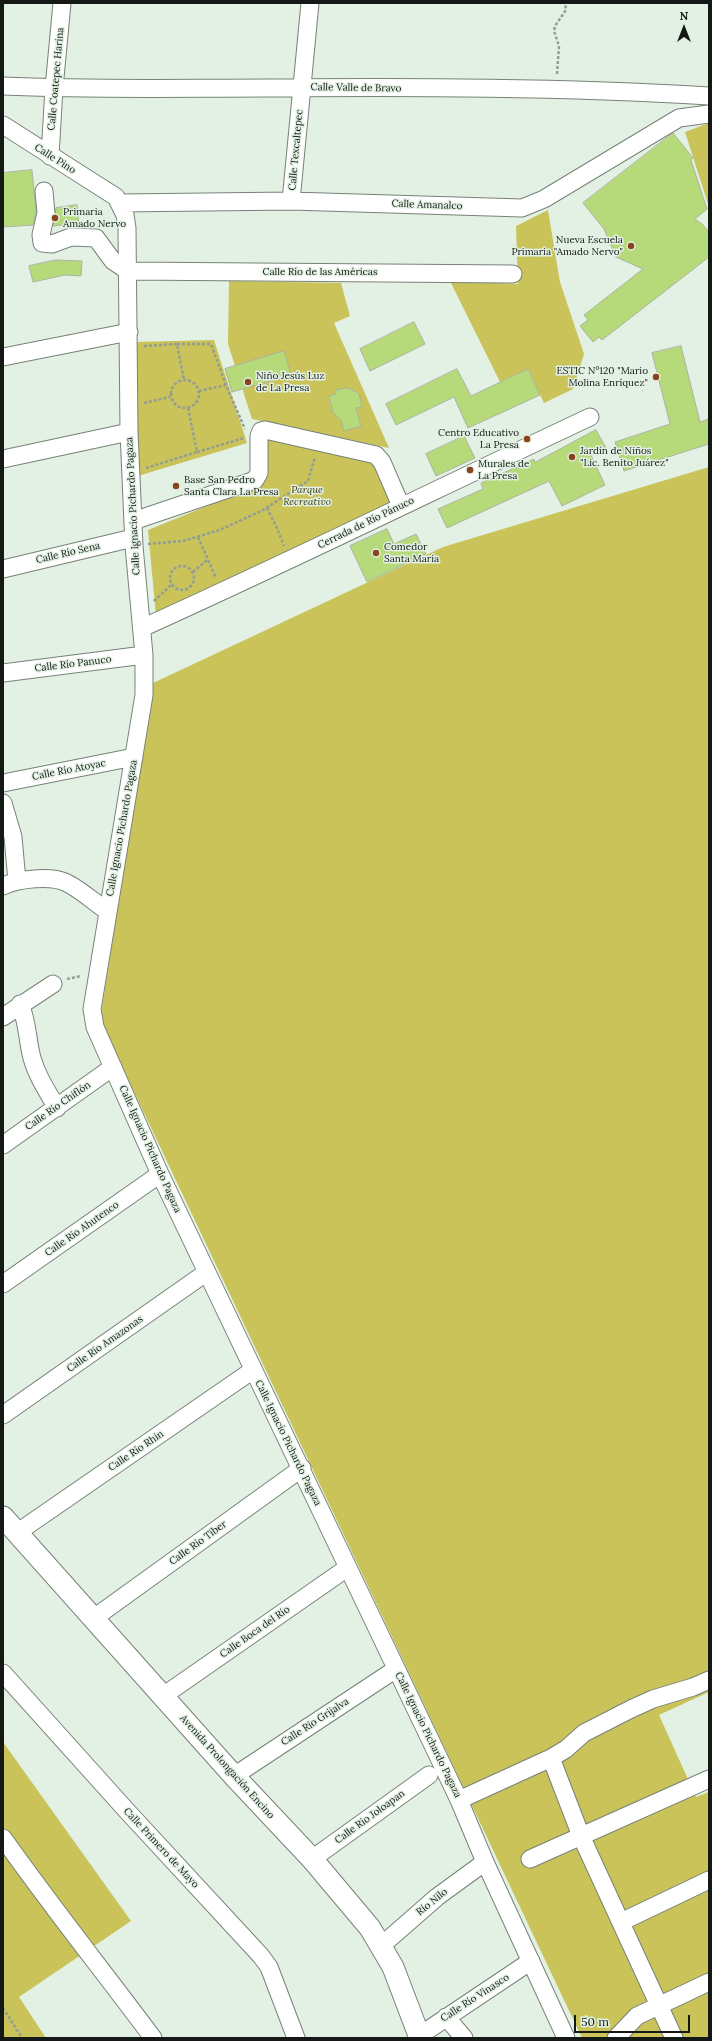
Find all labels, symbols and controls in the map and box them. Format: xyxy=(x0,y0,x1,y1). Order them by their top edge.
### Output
north arrow xyxy=(664,8,704,48)
text: N xyxy=(680,9,688,23)
street label: Calle Coatepec Harina xyxy=(46,27,66,131)
street label: Calle Valle de Bravo xyxy=(310,81,402,95)
street label: Calle Texcaltepec xyxy=(286,109,306,191)
street label: Calle Pino xyxy=(32,142,78,176)
street label: Calle Amanalco xyxy=(391,198,463,212)
place label: Primaria Amado Nervo xyxy=(63,206,126,230)
marker: Primaria Amado Nervo xyxy=(50,213,60,223)
place label: Nueva Escuela Primaria "Amado Nervo" xyxy=(511,234,623,258)
marker: Nueva Escuela Primaria "Amado Nervo" xyxy=(626,241,636,251)
street label: Calle Río de las Américas xyxy=(262,266,378,278)
place label: ESTIC N°120 "Mario Molina Enríquez" xyxy=(557,365,648,388)
place label: Niño Jesús Luz de La Presa xyxy=(256,370,325,394)
marker: ESTIC N°120 "Mario Molina Enríquez" xyxy=(651,372,661,382)
marker: Niño Jesús Luz de La Presa xyxy=(243,377,253,387)
place label: Centro Educativo La Presa xyxy=(438,427,519,450)
marker: Centro Educativo La Presa xyxy=(522,434,532,444)
street label: Calle Ignacio Pichardo Pagaza xyxy=(123,437,143,575)
place label: Jardín de Niños "Lic. Benito Juárez" xyxy=(580,445,669,468)
marker: Jardín de Niños "Lic. Benito Juárez" xyxy=(567,452,577,462)
place label: Murales de La Presa xyxy=(478,458,529,482)
marker: Murales de La Presa xyxy=(465,465,475,475)
place label: Base San Pedro Santa Clara La Presa xyxy=(184,474,279,498)
marker: Base San Pedro Santa Clara La Presa xyxy=(171,481,181,491)
park label: Parque Recreativo xyxy=(283,484,331,508)
street label: Cerrada de Río Pánuco xyxy=(316,494,416,552)
street label: Calle Río Sena xyxy=(35,540,101,566)
place label: Comedor Santa María xyxy=(384,541,439,564)
marker: Comedor Santa María xyxy=(371,548,381,558)
street label: Calle Río Panuco xyxy=(34,653,112,675)
street label: Calle Río Atoyac xyxy=(31,757,107,783)
street label: Calle Ignacio Pichardo Pagaza xyxy=(104,759,140,897)
street label: Calle Río Chiflón xyxy=(23,1079,93,1133)
street label: Calle Ignacio Pichardo Pagaza xyxy=(116,1083,184,1215)
street label: Calle Río Ahutenco xyxy=(43,1199,121,1259)
street label: Calle Río Amazonas xyxy=(65,1313,145,1375)
street label: Calle Ignacio Pichardo Pagaza xyxy=(252,1378,324,1508)
street label: Calle Río Rhin xyxy=(106,1428,166,1474)
street label: Calle Río Tiber xyxy=(167,1518,229,1568)
street label: Calle Boca del Río xyxy=(218,1603,292,1661)
street label: Calle Ignacio Pichardo Pagaza xyxy=(392,1670,464,1800)
street label: Calle Río Grijalva xyxy=(279,1696,351,1748)
street label: Avenida Prolongación Encino xyxy=(177,1713,277,1821)
street label: Calle Río Joloapan xyxy=(333,1788,407,1846)
street label: Calle Primero de Mayo xyxy=(121,1805,201,1891)
street label: Río Nilo xyxy=(414,1886,450,1918)
street label: Calle Río Vinasco xyxy=(438,1971,512,2025)
scale bar xyxy=(576,2007,692,2033)
text: 50 m xyxy=(581,2014,609,2029)

